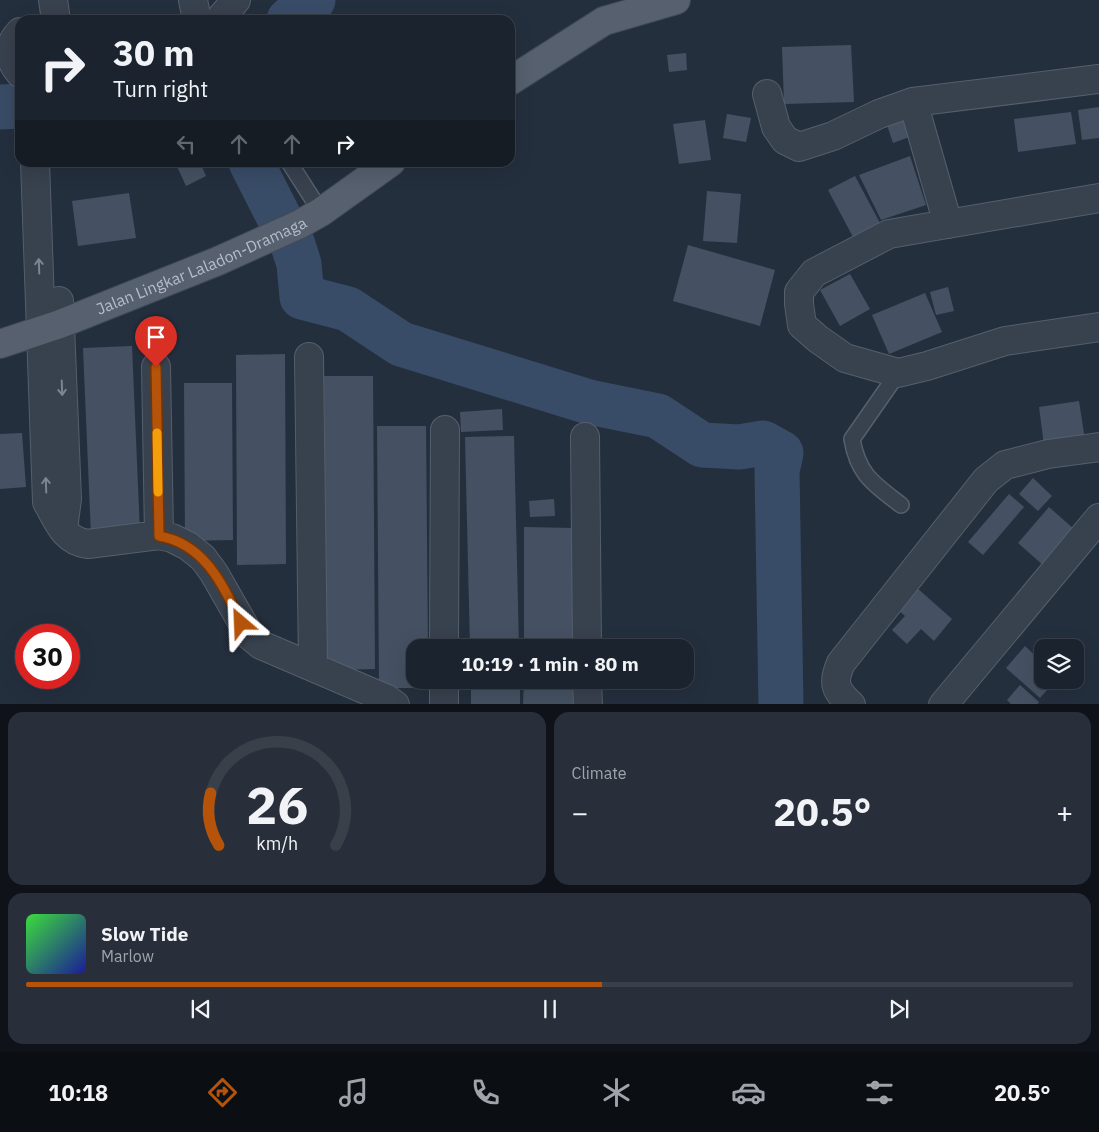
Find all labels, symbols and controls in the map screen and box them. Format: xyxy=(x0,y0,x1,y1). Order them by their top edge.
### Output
text: 30 m xyxy=(113,30,195,76)
icon: right xyxy=(30,35,95,100)
text: Turn right xyxy=(113,74,208,103)
icon: left xyxy=(172,130,200,158)
icon: ahead xyxy=(225,130,253,158)
icon: ahead xyxy=(278,130,306,158)
icon: right xyxy=(331,130,359,158)
street label: Jalan Lingkar Laladon-Dramaga xyxy=(93,212,310,319)
one-way arrow xyxy=(34,259,43,275)
pin xyxy=(135,316,177,367)
icon: arrive xyxy=(142,323,170,351)
one-way arrow xyxy=(58,380,67,396)
one-way arrow xyxy=(42,477,51,493)
position arrow xyxy=(214,596,266,648)
speed limit sign: 30 xyxy=(15,624,80,689)
map controls xyxy=(1034,639,1084,689)
button: layers xyxy=(1034,639,1084,689)
text: 10:19 · 1 min · 80 m xyxy=(461,652,639,676)
text: Climate xyxy=(572,763,627,783)
text: 26 xyxy=(246,771,308,838)
text: 20.5° xyxy=(773,787,871,836)
text: − xyxy=(572,794,588,831)
text: + xyxy=(1056,794,1073,831)
text: km/h xyxy=(256,832,298,855)
text: Slow Tide xyxy=(101,922,188,946)
text: Marlow xyxy=(101,946,154,966)
icon: previous xyxy=(187,995,215,1023)
icon: pause xyxy=(536,995,564,1023)
icon: next xyxy=(885,995,913,1023)
icon: directions xyxy=(205,1075,240,1110)
icon: music xyxy=(336,1075,371,1110)
icon: phone xyxy=(468,1075,503,1110)
icon: climate xyxy=(599,1075,634,1110)
icon: car xyxy=(731,1075,766,1110)
icon: filters xyxy=(862,1075,897,1110)
text: 10:18 xyxy=(48,1078,108,1107)
text: 20.5° xyxy=(994,1078,1051,1107)

